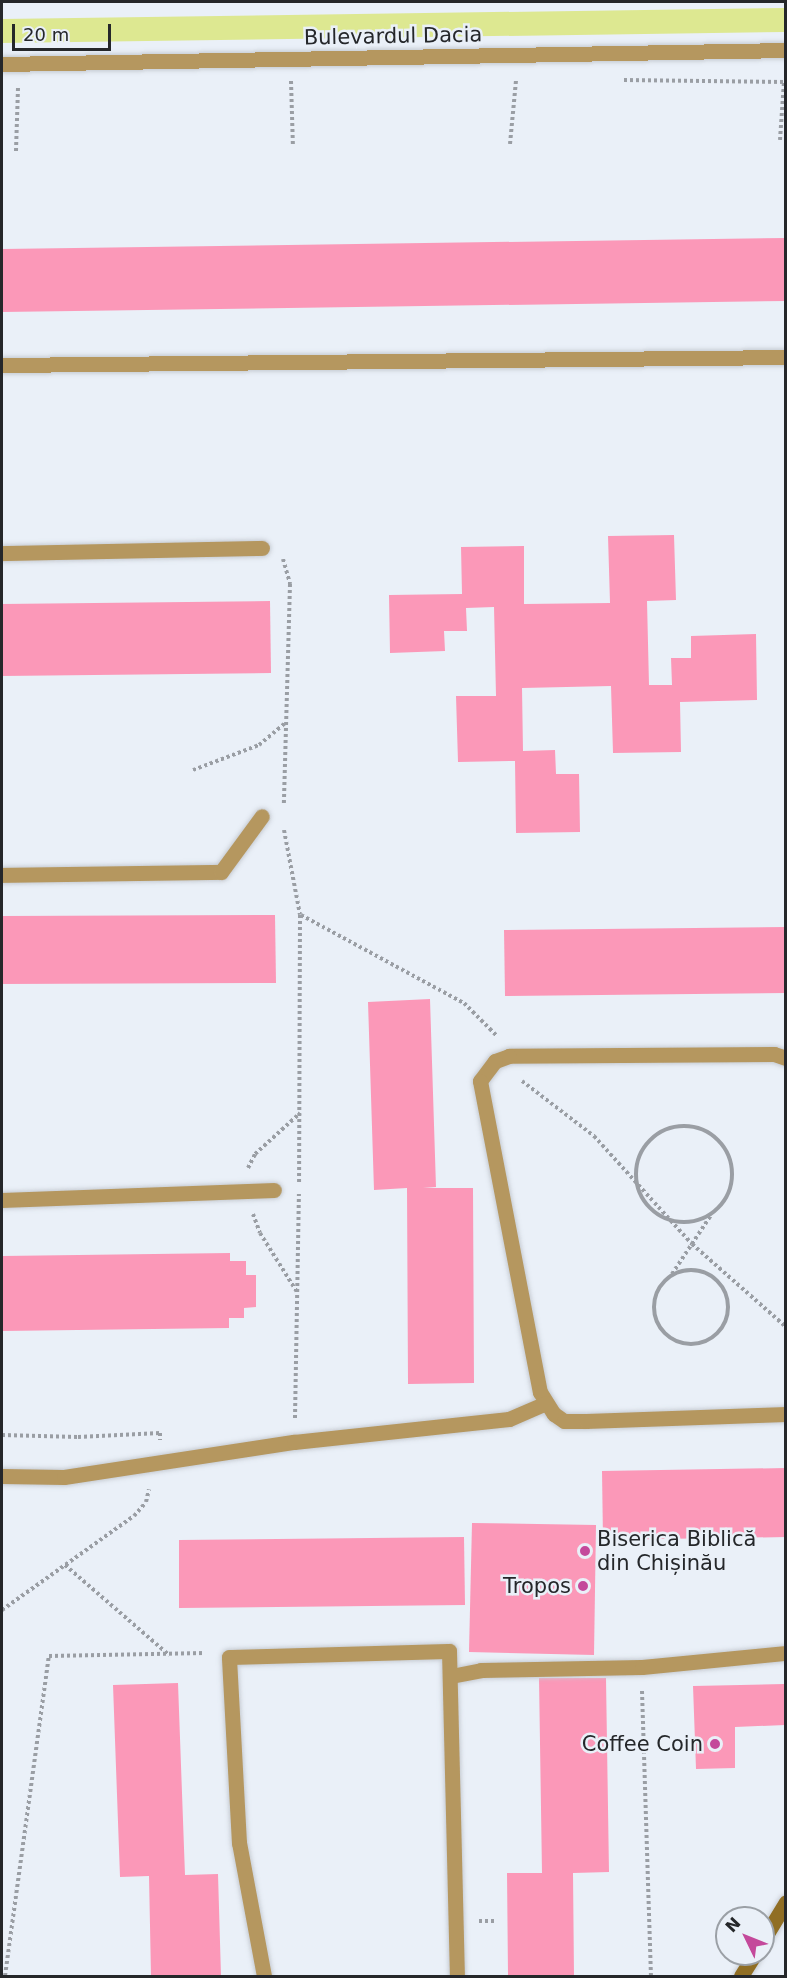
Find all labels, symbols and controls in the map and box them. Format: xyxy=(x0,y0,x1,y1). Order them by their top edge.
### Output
scale bar xyxy=(15,12,114,50)
street label: Bulevardul Dacia xyxy=(304,22,482,50)
text: 20 m xyxy=(23,24,69,45)
place label: Biserica Biblică din Chișinău xyxy=(597,1526,756,1576)
marker: Biserica Biblică din Chișinău xyxy=(578,1544,592,1558)
place label: Tropos xyxy=(503,1573,571,1599)
marker: Tropos xyxy=(576,1579,590,1593)
place label: Coffee Coin xyxy=(582,1731,703,1757)
marker: Coffee Coin xyxy=(708,1737,722,1751)
north arrow xyxy=(715,1906,775,1966)
text: N xyxy=(721,1913,744,1936)

